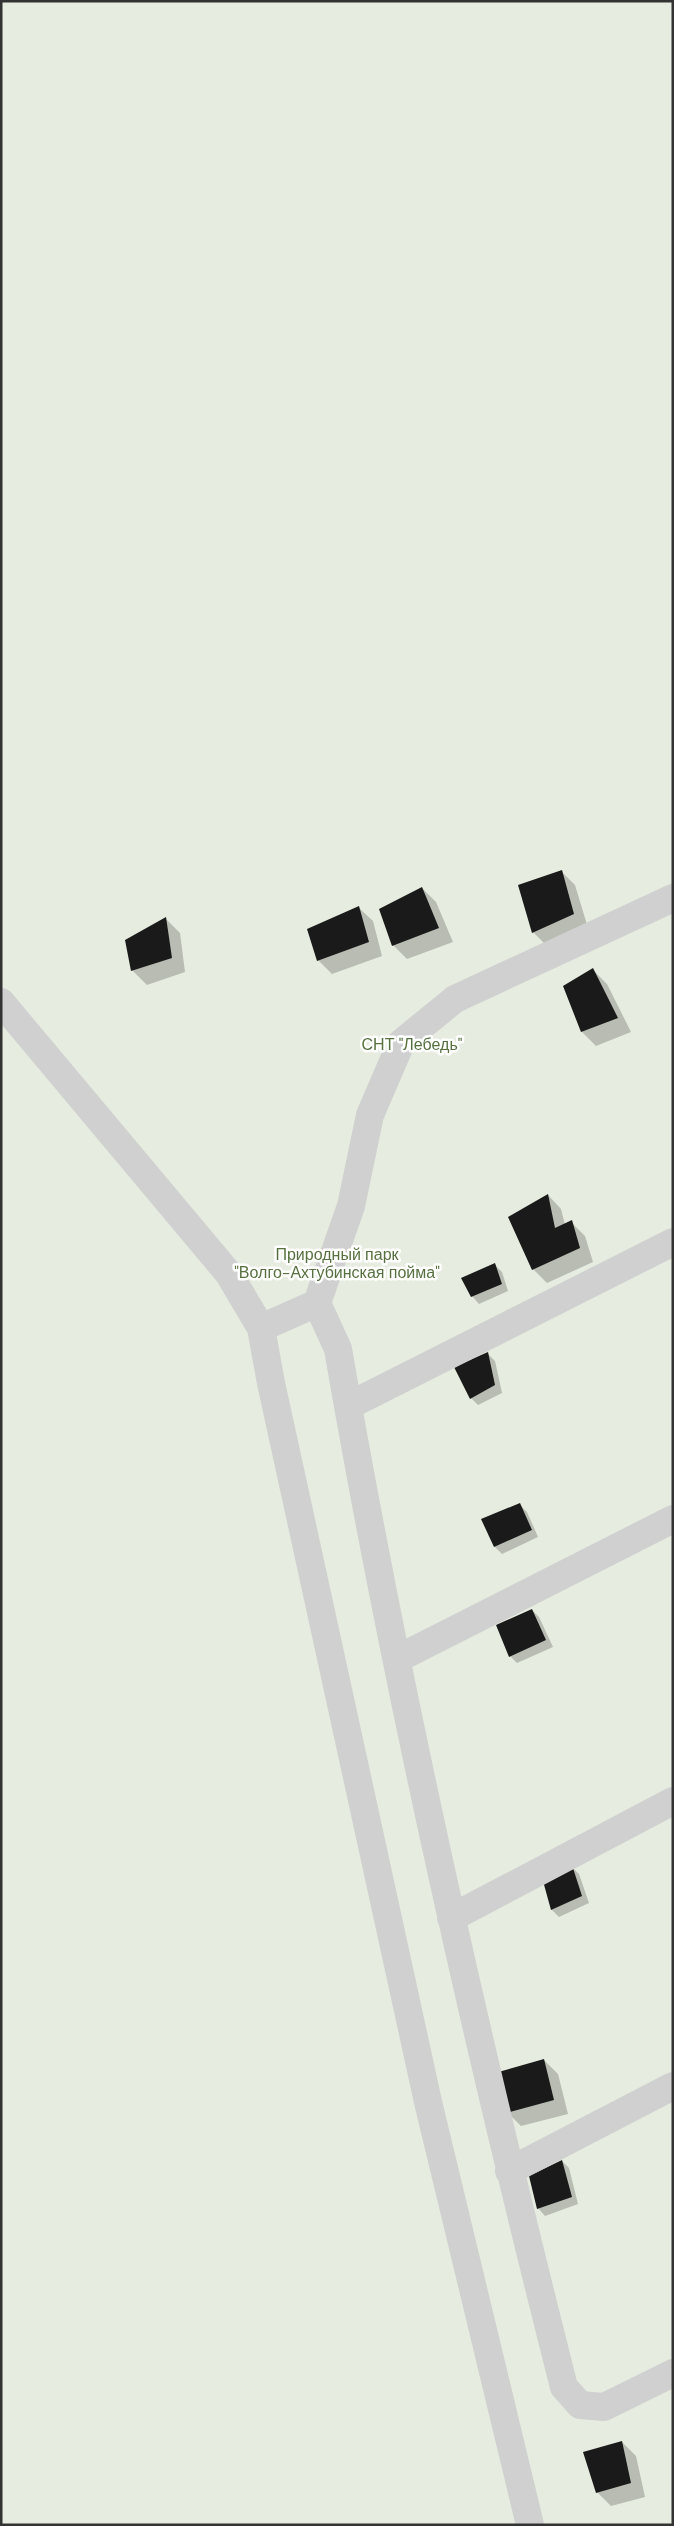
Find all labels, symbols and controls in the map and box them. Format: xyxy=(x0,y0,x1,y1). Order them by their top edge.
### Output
park label: СНТ "Лебедь" xyxy=(362,1034,463,1055)
park label: Природный парк "Волго-Ахтубинская пойма" xyxy=(234,1244,440,1283)

